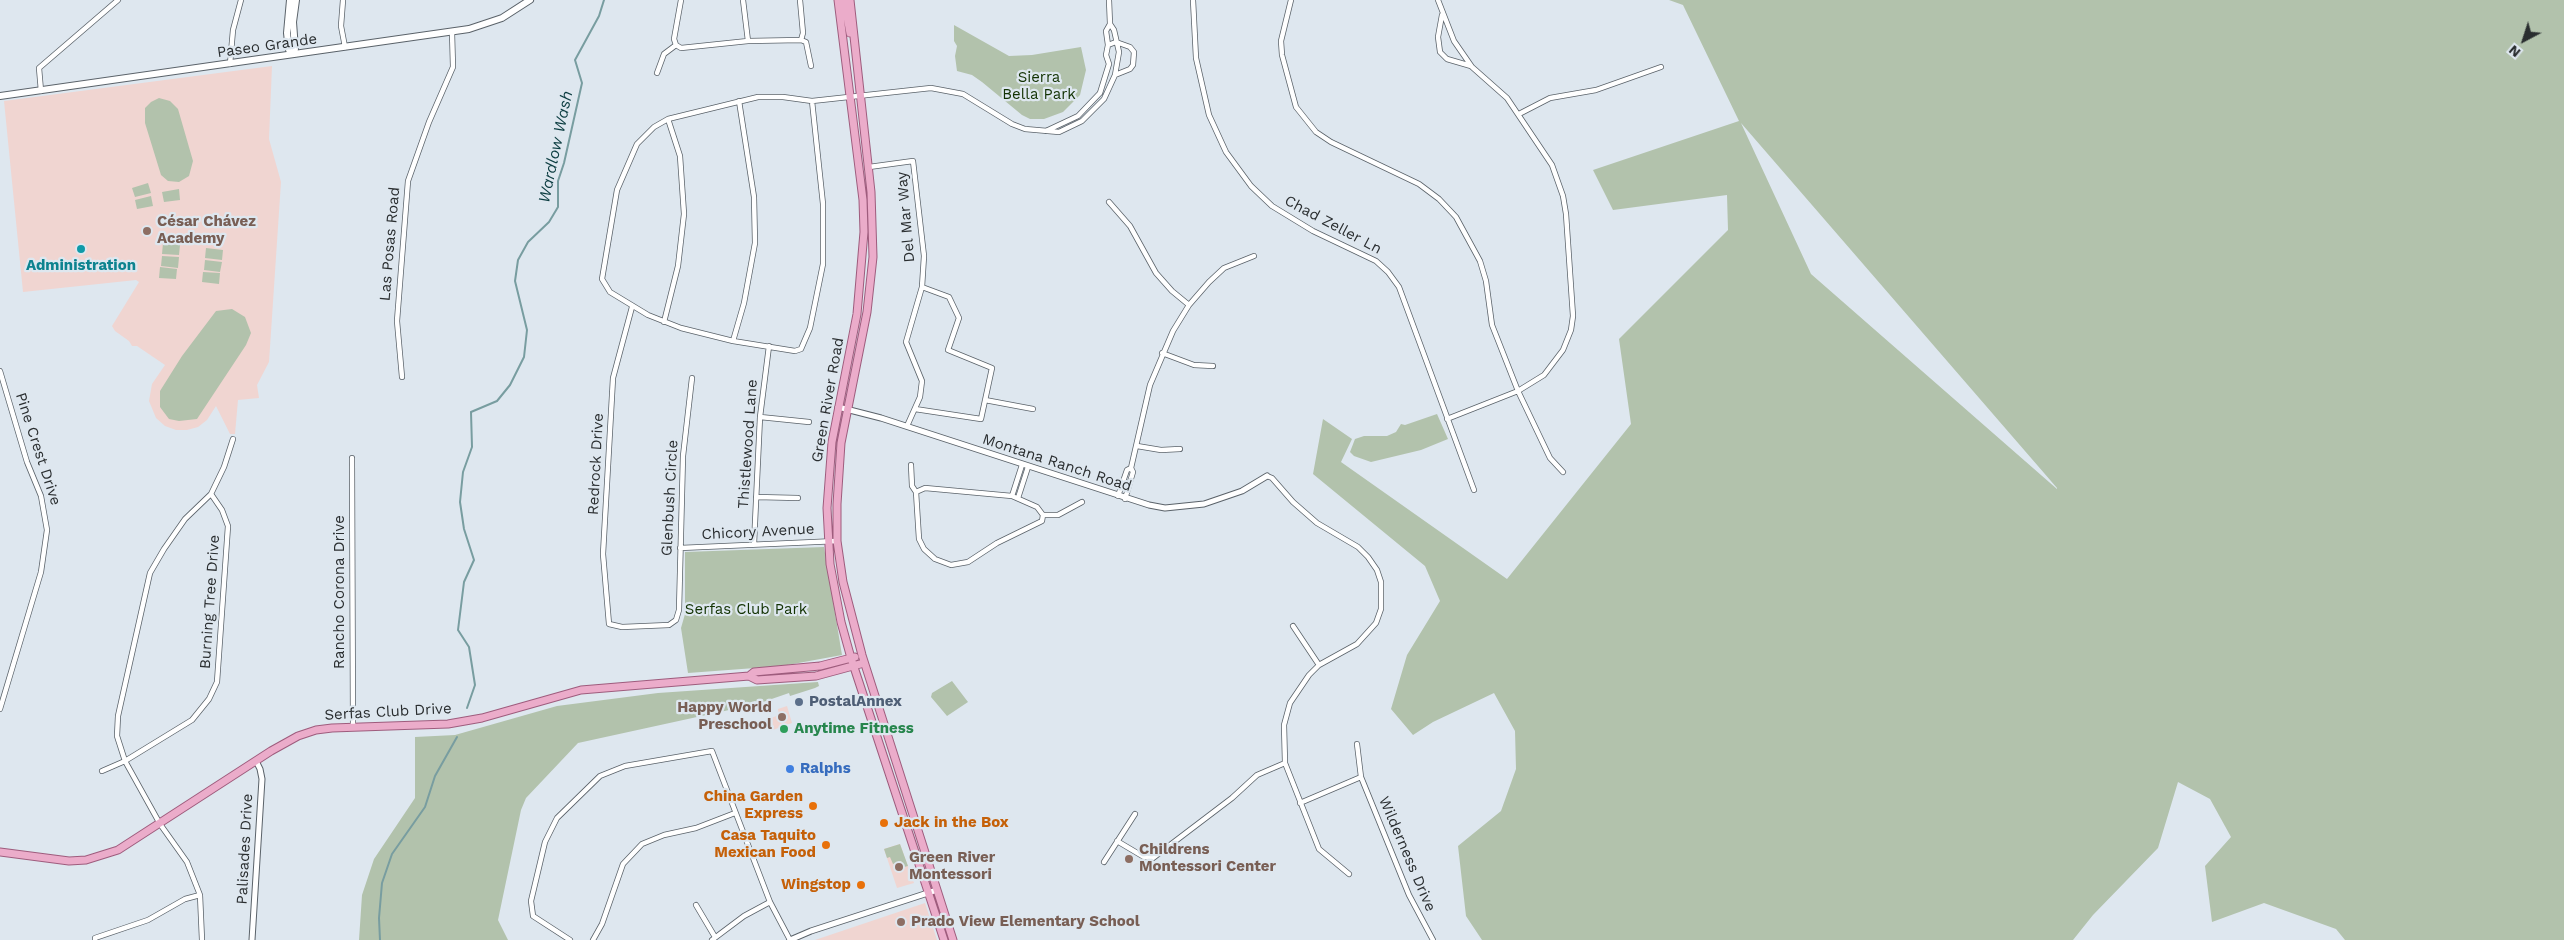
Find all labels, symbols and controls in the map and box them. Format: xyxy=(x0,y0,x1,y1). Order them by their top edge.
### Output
north arrow xyxy=(2499,15,2549,65)
street label: Paseo Grande xyxy=(216,30,318,62)
text: N xyxy=(2505,42,2523,61)
park label: Sierra Bella Park xyxy=(1002,69,1076,104)
water label: Wardlow Wash xyxy=(535,89,577,205)
street label: Del Mar Way xyxy=(893,171,919,263)
street label: Las Posas Road xyxy=(376,186,404,302)
street label: Chad Zeller Ln xyxy=(1281,192,1385,258)
place label: César Chávez Academy xyxy=(157,213,256,248)
marker: César Chávez Academy xyxy=(141,225,153,237)
marker: Administration xyxy=(75,243,87,255)
place label: Administration xyxy=(26,257,136,275)
street label: Green River Road xyxy=(808,336,848,464)
street label: Thistlewood Lane xyxy=(735,379,761,509)
street label: Pine Crest Drive xyxy=(11,390,65,508)
street label: Redrock Drive xyxy=(584,413,608,515)
street label: Montana Ranch Road xyxy=(980,430,1134,496)
street label: Glenbush Circle xyxy=(658,440,682,556)
street label: Rancho Corona Drive xyxy=(331,515,349,669)
street label: Chicory Avenue xyxy=(701,520,815,544)
street label: Burning Tree Drive xyxy=(196,534,224,670)
park label: Serfas Club Park xyxy=(685,601,807,619)
place label: PostalAnnex xyxy=(809,693,902,711)
marker: PostalAnnex xyxy=(793,696,805,708)
place label: Happy World Preschool xyxy=(677,699,772,734)
street label: Serfas Club Drive xyxy=(324,700,452,724)
marker: Happy World Preschool xyxy=(776,711,788,723)
place label: Anytime Fitness xyxy=(794,720,914,738)
marker: Anytime Fitness xyxy=(778,723,790,735)
place label: Ralphs xyxy=(800,760,851,778)
marker: Ralphs xyxy=(784,763,796,775)
place label: China Garden Express xyxy=(704,788,803,823)
street label: Palisades Drive xyxy=(233,793,257,905)
street label: Wilderness Drive xyxy=(1375,794,1439,914)
marker: China Garden Express xyxy=(807,800,819,812)
place label: Jack in the Box xyxy=(894,814,1009,832)
marker: Jack in the Box xyxy=(878,817,890,829)
place label: Casa Taquito Mexican Food xyxy=(714,827,816,862)
marker: Casa Taquito Mexican Food xyxy=(820,839,832,851)
place label: Childrens Montessori Center xyxy=(1139,841,1276,876)
place label: Green River Montessori xyxy=(909,849,995,884)
marker: Childrens Montessori Center xyxy=(1123,853,1135,865)
marker: Green River Montessori xyxy=(893,861,905,873)
place label: Wingstop xyxy=(781,876,851,894)
marker: Wingstop xyxy=(855,879,867,891)
place label: Prado View Elementary School xyxy=(911,913,1140,931)
marker: Prado View Elementary School xyxy=(895,916,907,928)

